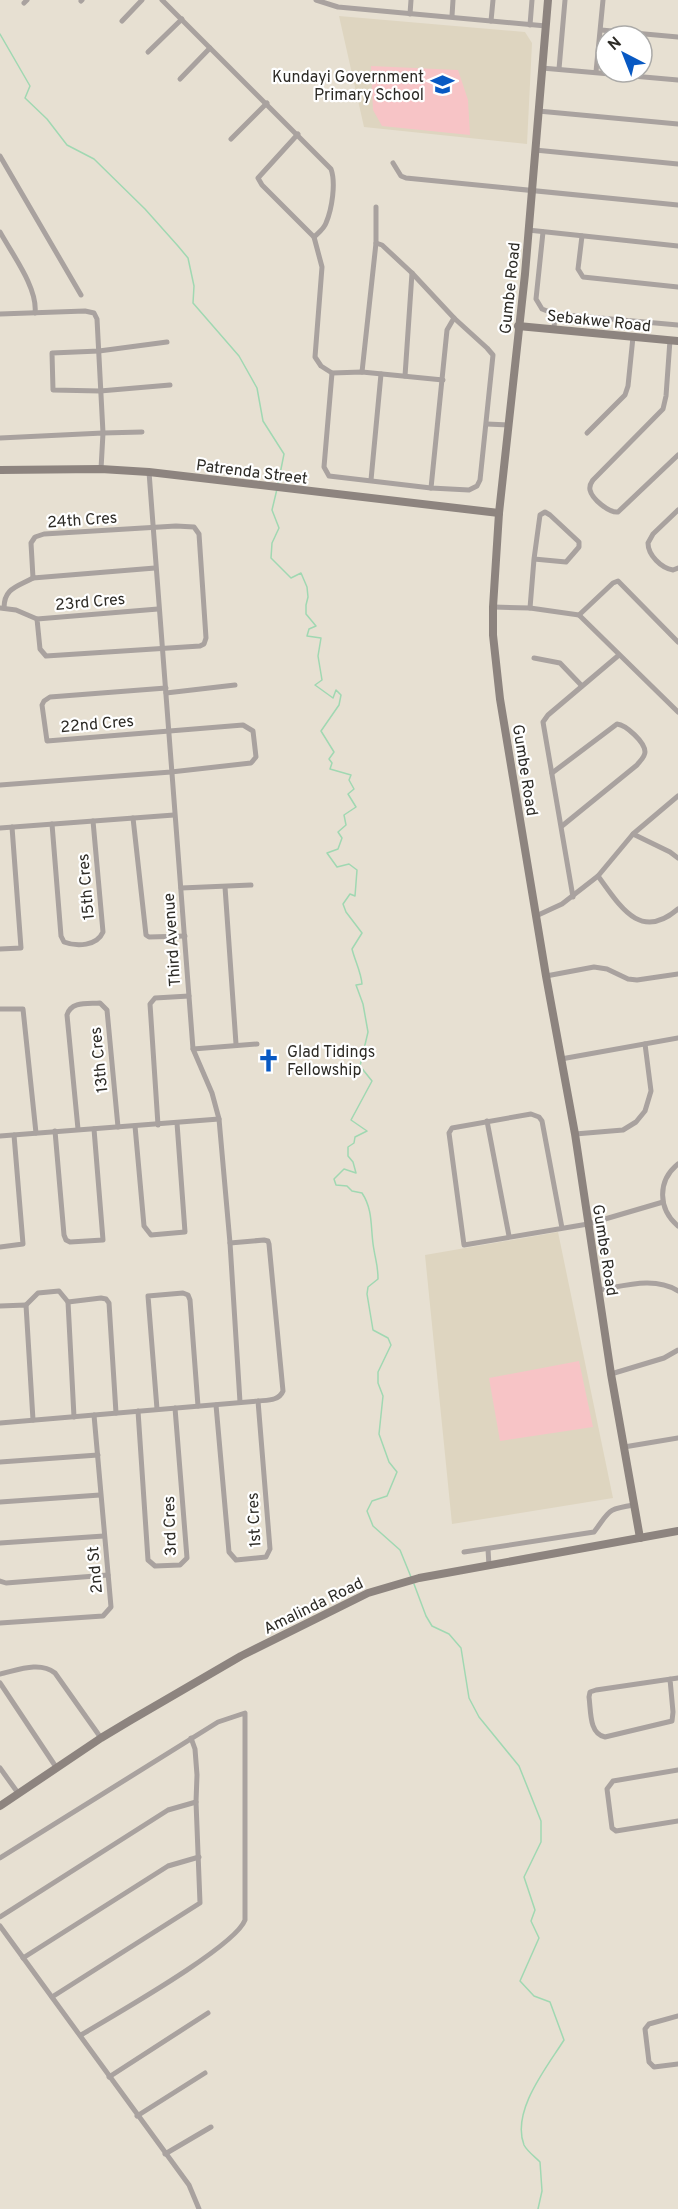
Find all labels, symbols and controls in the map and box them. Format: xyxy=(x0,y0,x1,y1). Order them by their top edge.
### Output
north arrow xyxy=(594,24,654,84)
text: N xyxy=(604,33,626,56)
place label: Kundayi Government Primary School xyxy=(272,68,424,106)
school or university icon: Kundayi Government Primary School xyxy=(429,72,455,98)
street label: Gumbe Road xyxy=(496,241,526,335)
street label: Sebakwe Road xyxy=(546,307,652,337)
street label: Patrenda Street xyxy=(195,456,309,490)
street label: 24th Cres xyxy=(46,509,118,533)
street label: 23rd Cres xyxy=(54,590,126,616)
street label: 22nd Cres xyxy=(60,712,135,738)
street label: Gumbe Road xyxy=(507,723,541,817)
street label: 15th Cres xyxy=(74,853,100,921)
street label: Third Avenue xyxy=(160,892,186,987)
street label: 13th Cres xyxy=(87,1026,113,1094)
place label: Glad Tidings Fellowship xyxy=(287,1043,375,1081)
church icon: Glad Tidings Fellowship xyxy=(256,1047,282,1073)
street label: Gumbe Road xyxy=(587,1203,621,1297)
street label: 1st Cres xyxy=(244,1492,266,1548)
street label: 3rd Cres xyxy=(160,1495,182,1556)
street label: 2nd St xyxy=(84,1545,108,1594)
street label: Amalinda Road xyxy=(261,1574,367,1640)

